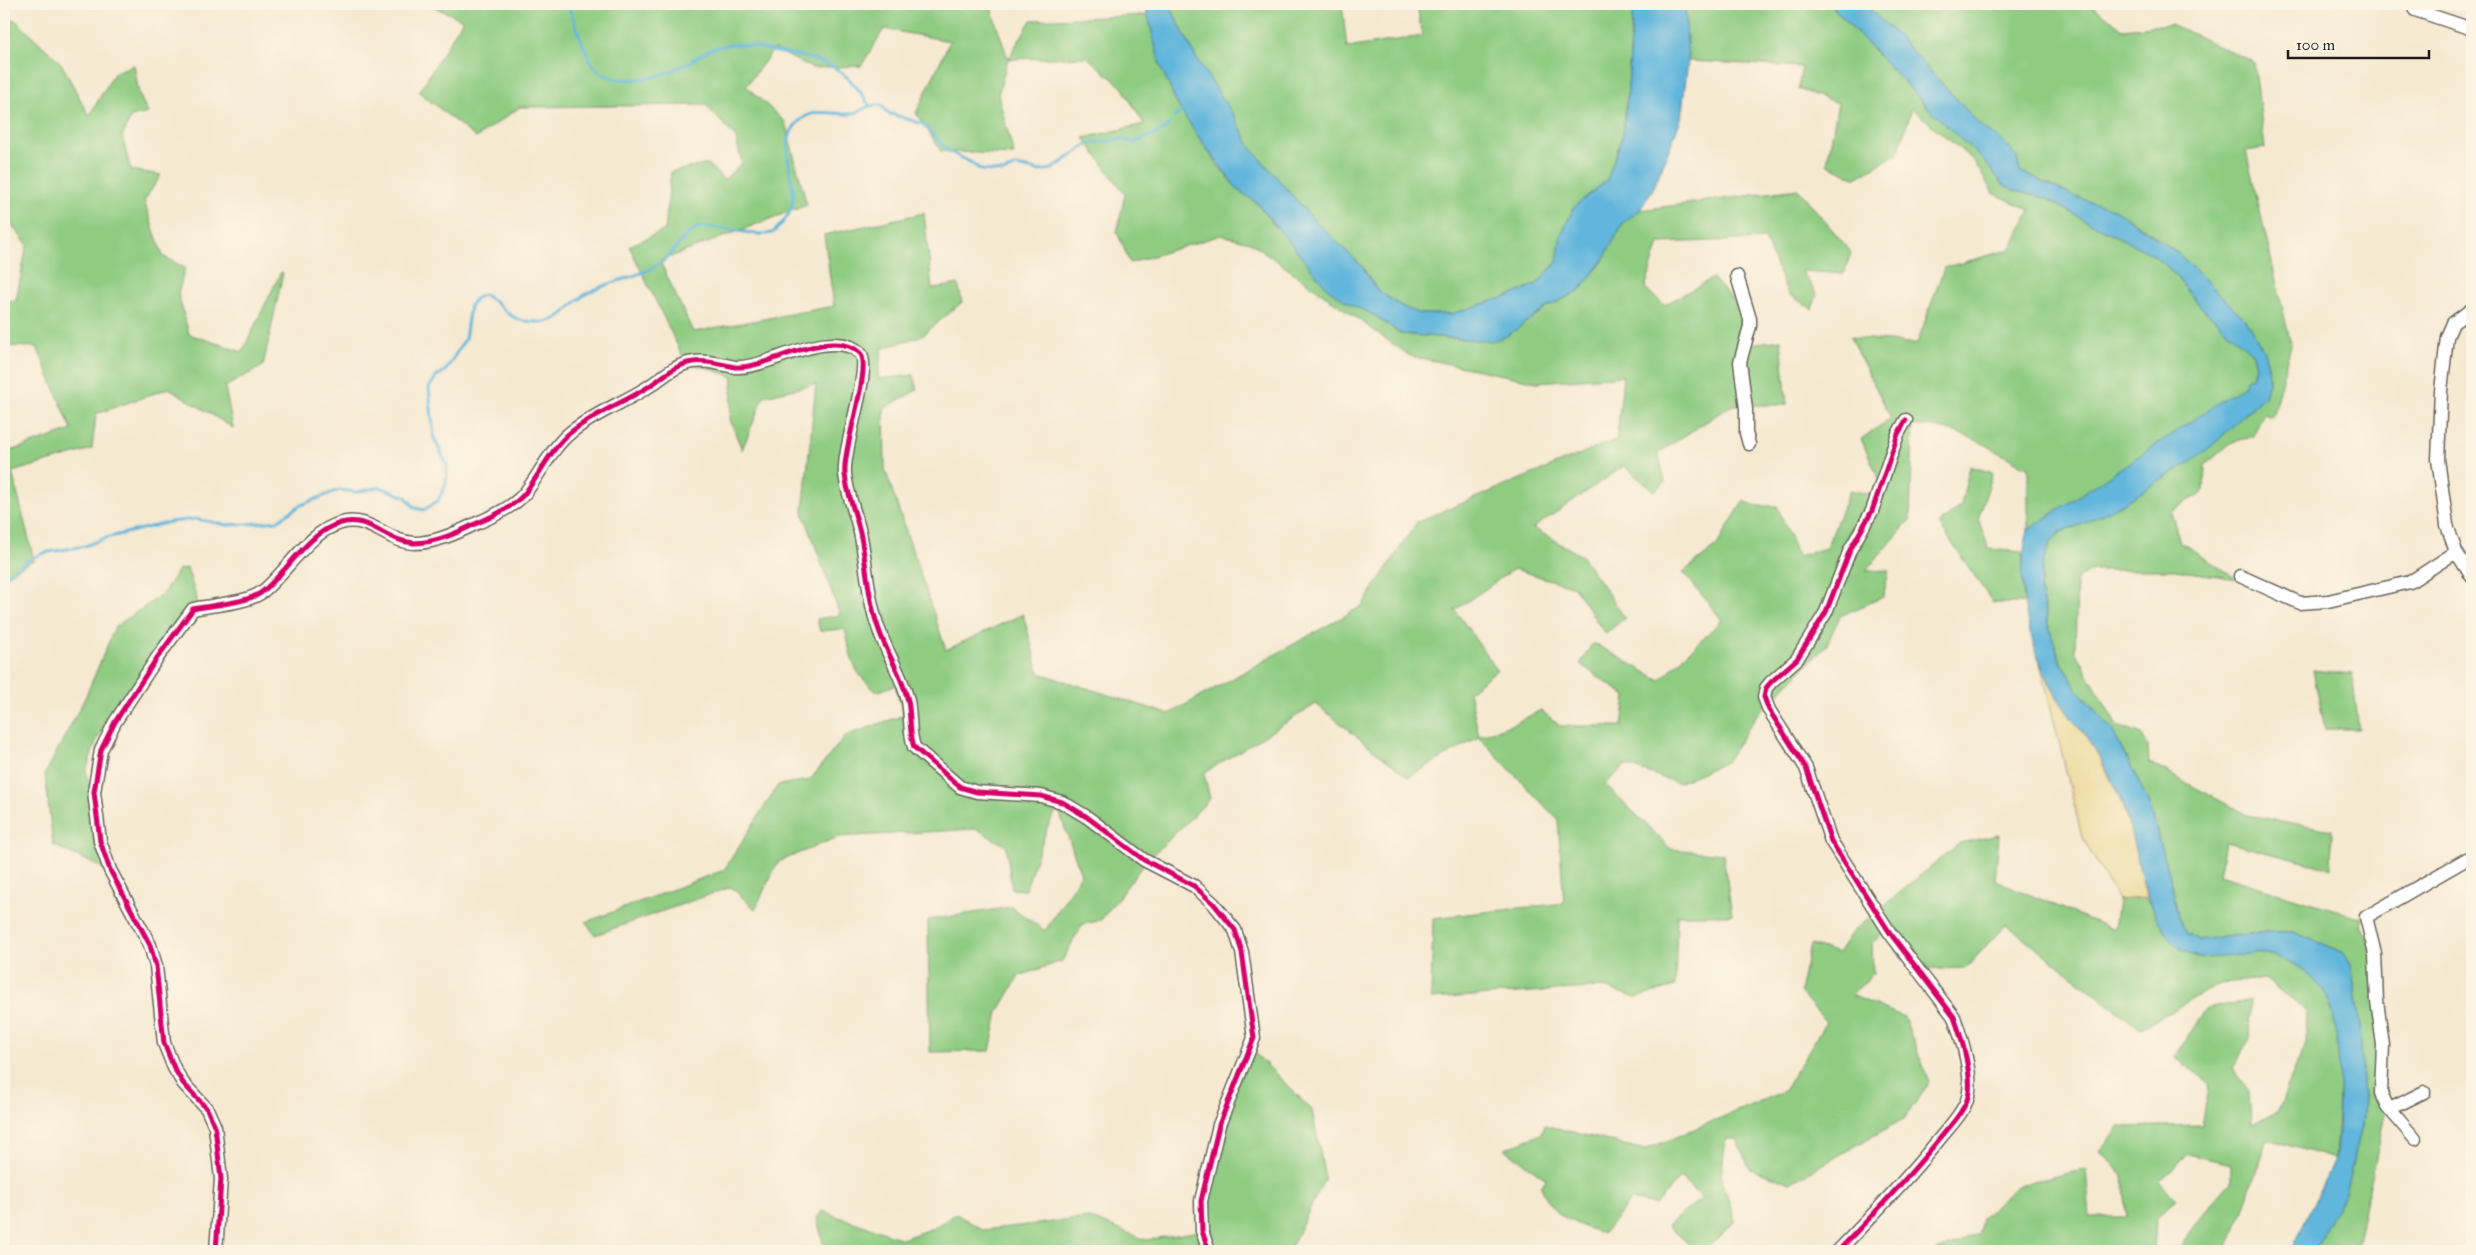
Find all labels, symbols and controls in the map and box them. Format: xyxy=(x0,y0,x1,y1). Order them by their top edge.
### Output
scale bar xyxy=(2288,28,2430,60)
text: 100 m xyxy=(2296,36,2336,54)

